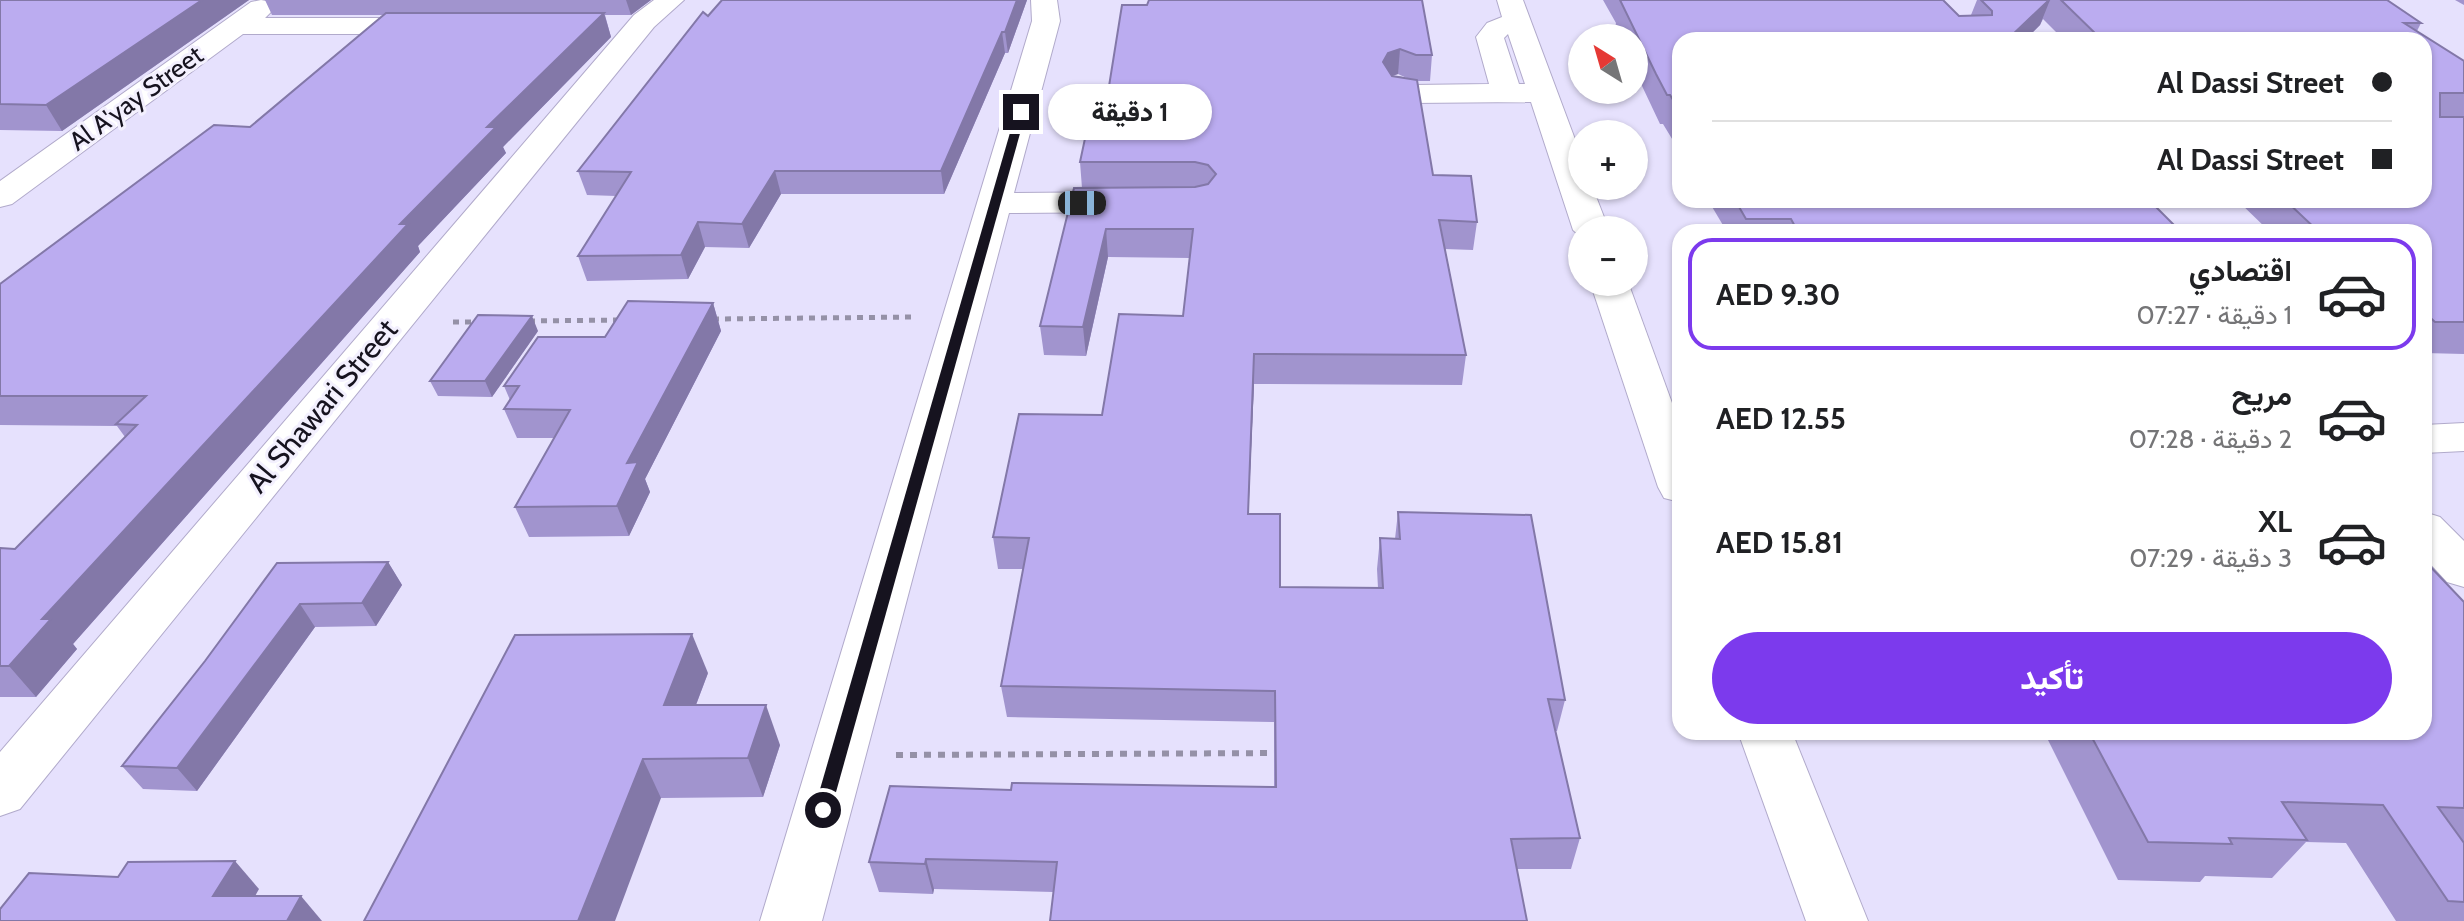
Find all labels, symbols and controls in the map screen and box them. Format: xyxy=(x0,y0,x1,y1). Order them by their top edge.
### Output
north arrow xyxy=(1568,24,1648,104)
map controls xyxy=(1568,24,1648,296)
street label: Al A'yay Street xyxy=(63,39,209,157)
text: Al Dassi Street xyxy=(2157,64,2344,101)
callout: 1 دقيقة xyxy=(1049,84,1213,140)
route end xyxy=(1003,94,1039,130)
text: 1 دقيقة xyxy=(1091,96,1169,128)
button: + xyxy=(1568,120,1648,200)
text: Al Dassi Street xyxy=(2157,141,2344,178)
car xyxy=(1058,191,1106,215)
button: − xyxy=(1568,216,1648,296)
text: اقتصادي xyxy=(2189,252,2292,289)
icon: car xyxy=(2316,258,2388,330)
text: AED 9.30 xyxy=(1716,276,1841,313)
text: 1 دقيقة · 07:27 xyxy=(2137,299,2292,331)
street label: Al Shawari Street xyxy=(238,311,405,500)
text: مريح xyxy=(2232,376,2292,413)
icon: car xyxy=(2316,382,2388,454)
text: AED 12.55 xyxy=(1716,400,1846,437)
text: 2 دقيقة · 07:28 xyxy=(2129,423,2292,455)
text: XL xyxy=(2258,503,2292,540)
icon: car xyxy=(2316,506,2388,578)
text: AED 15.81 xyxy=(1716,524,1843,561)
text: 3 دقيقة · 07:29 xyxy=(2129,542,2292,574)
button: تأكيد xyxy=(1712,632,2392,724)
route start xyxy=(805,792,841,828)

